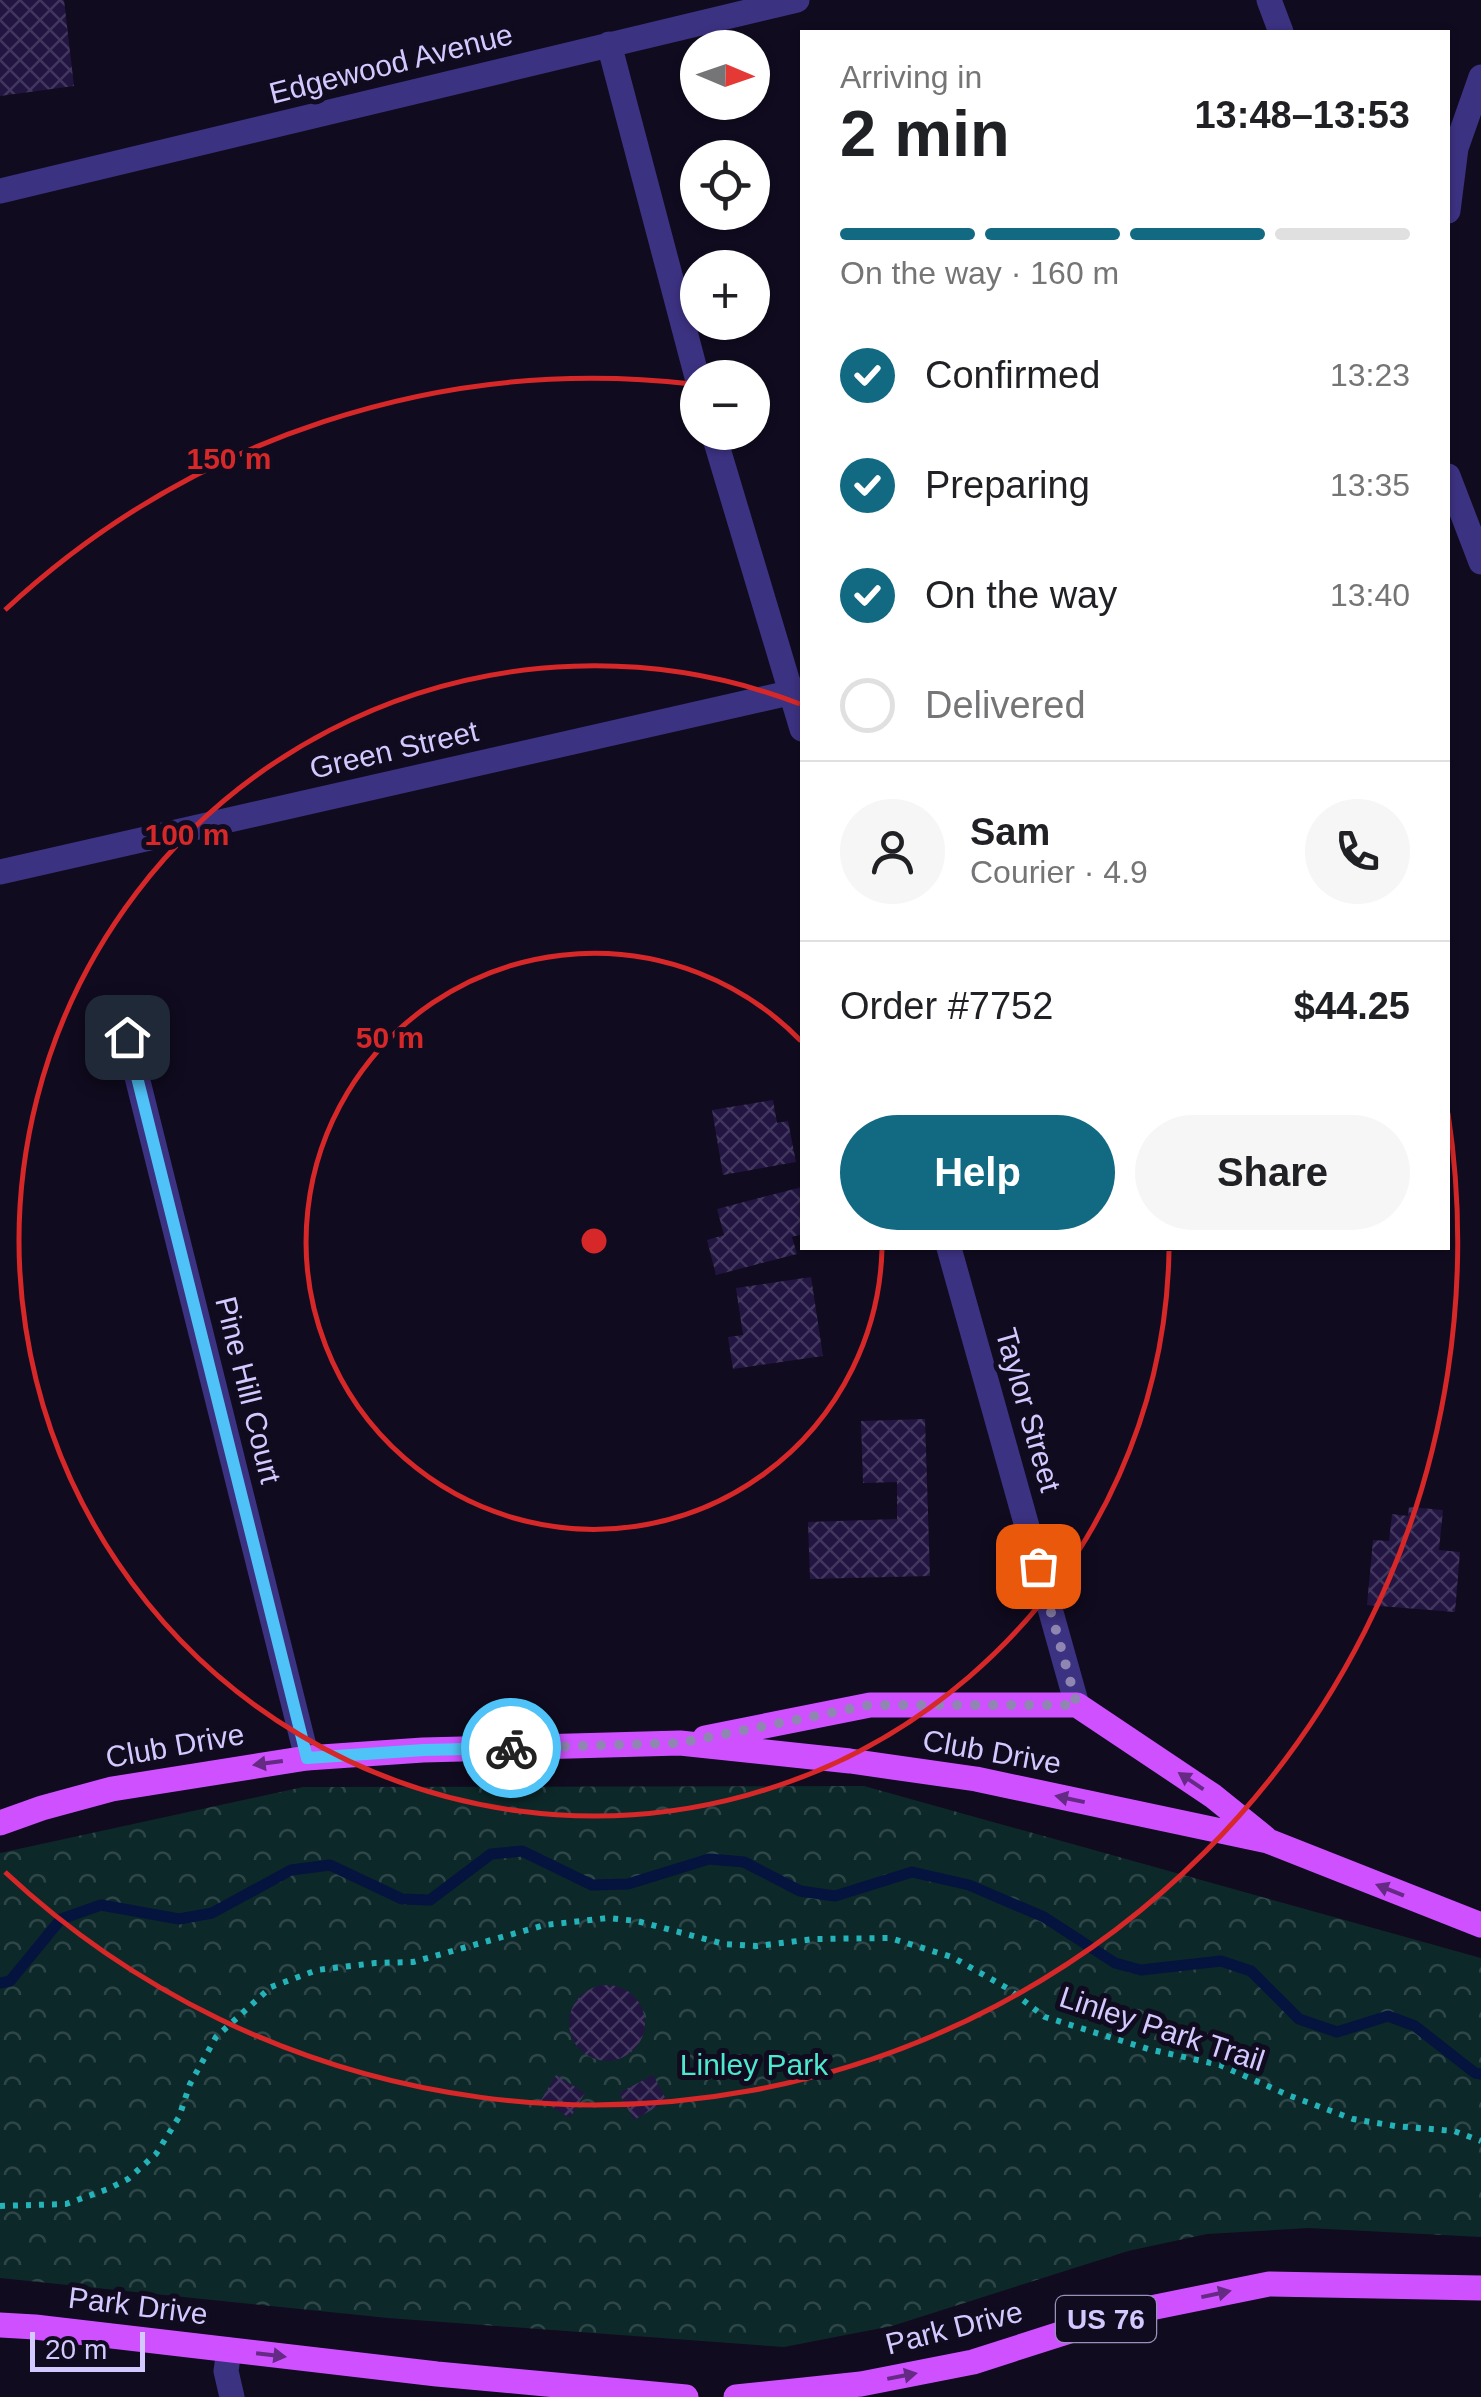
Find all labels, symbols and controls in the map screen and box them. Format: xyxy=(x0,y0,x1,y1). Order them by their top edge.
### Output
street label: Edgewood Avenue xyxy=(266,17,516,110)
north arrow xyxy=(680,30,770,120)
map controls xyxy=(680,30,770,450)
text: Arriving in xyxy=(840,59,982,95)
text: 13:48–13:53 xyxy=(1194,94,1410,136)
text: 2 min xyxy=(840,97,1010,170)
button: locate xyxy=(680,140,770,230)
button: + xyxy=(680,250,770,340)
text: On the way · 160 m xyxy=(840,255,1119,291)
icon: check xyxy=(840,348,895,403)
text: Confirmed xyxy=(925,354,1100,396)
text: 13:23 xyxy=(1330,357,1410,393)
button: − xyxy=(680,360,770,450)
text: 150 m xyxy=(186,442,272,475)
icon: check xyxy=(840,458,895,513)
text: Preparing xyxy=(925,464,1090,506)
text: 13:35 xyxy=(1330,467,1410,503)
icon: check xyxy=(840,568,895,623)
text: On the way xyxy=(925,574,1117,616)
text: 13:40 xyxy=(1330,577,1410,613)
text: Delivered xyxy=(925,684,1086,726)
street label: Green Street xyxy=(306,714,482,785)
button: person xyxy=(840,799,945,904)
button: phone xyxy=(1305,799,1410,904)
text: Sam xyxy=(970,811,1050,853)
text: 100 m xyxy=(144,818,230,851)
text: Courier · 4.9 xyxy=(970,854,1148,890)
text: Order #7752 xyxy=(840,985,1053,1027)
text: $44.25 xyxy=(1294,985,1410,1027)
pin xyxy=(85,995,170,1080)
icon: home xyxy=(100,1010,155,1065)
text: 50 m xyxy=(356,1021,424,1054)
button: Help xyxy=(840,1115,1115,1230)
button: Share xyxy=(1135,1115,1410,1230)
centre of rings xyxy=(576,1223,612,1259)
street label: Pine Hill Court xyxy=(209,1293,288,1488)
street label: Taylor Street xyxy=(989,1324,1068,1496)
pin xyxy=(996,1524,1081,1609)
icon: bag xyxy=(1011,1539,1066,1594)
courier xyxy=(461,1698,561,1798)
street label: Club Drive xyxy=(103,1717,247,1774)
icon: bike xyxy=(484,1721,539,1776)
street label: Club Drive xyxy=(920,1723,1064,1780)
one-way arrow xyxy=(252,1755,284,1771)
one-way arrow xyxy=(1178,1773,1205,1791)
one-way arrow xyxy=(1054,1791,1085,1807)
one-way arrow xyxy=(1375,1881,1405,1897)
street label: Linley Park Trail xyxy=(1056,1980,1269,2077)
park label: Linley Park xyxy=(680,2048,829,2081)
street label: Park Drive xyxy=(67,2281,210,2330)
one-way arrow xyxy=(1201,2286,1232,2302)
street label: Park Drive xyxy=(882,2295,1026,2360)
road number: US 76 xyxy=(1056,2296,1156,2342)
scale bar xyxy=(30,2327,145,2372)
text: 20 m xyxy=(45,2334,107,2365)
one-way arrow xyxy=(255,2347,287,2363)
one-way arrow xyxy=(887,2367,918,2383)

